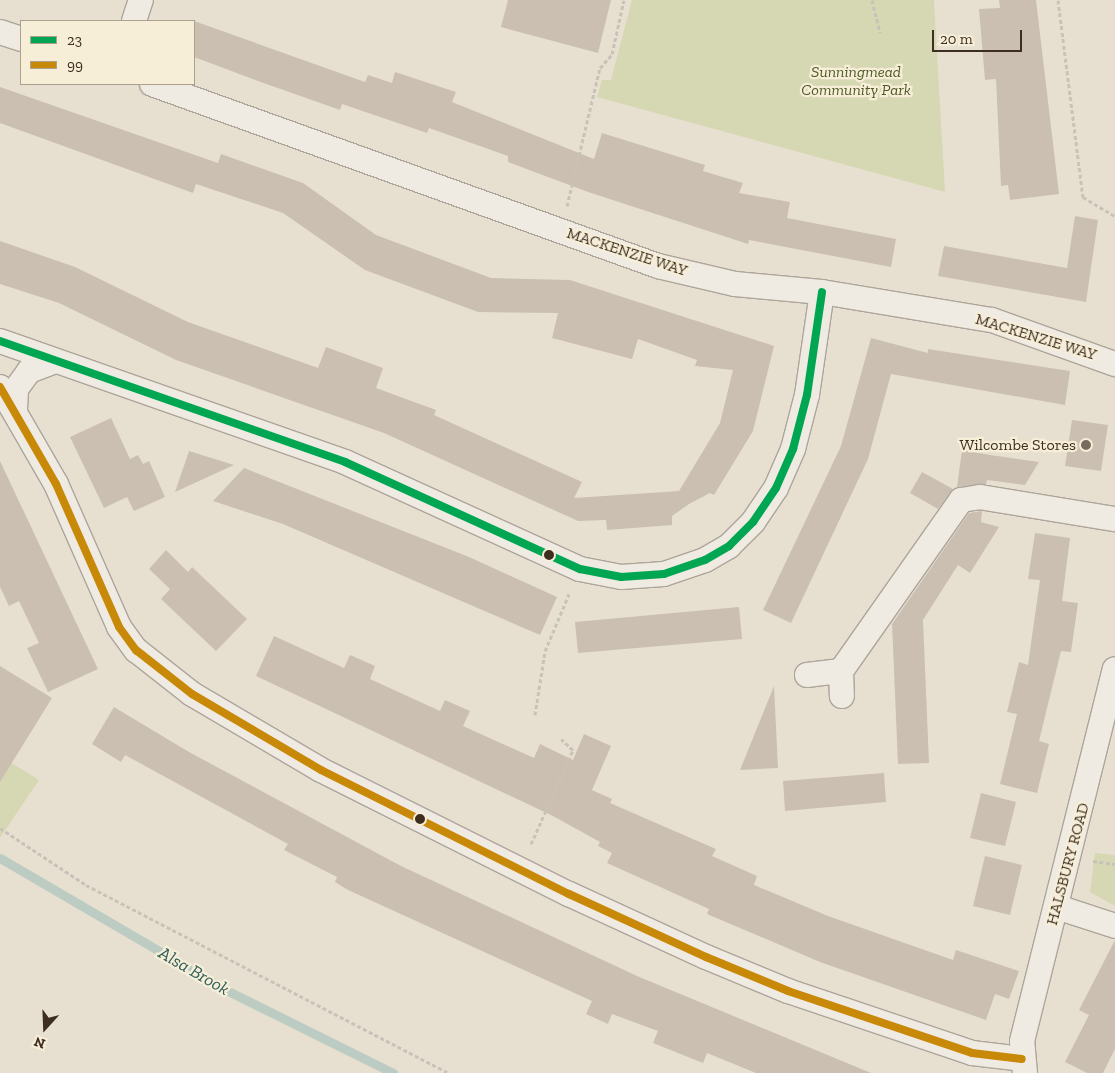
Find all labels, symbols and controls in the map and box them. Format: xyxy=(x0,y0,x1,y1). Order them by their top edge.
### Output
legend xyxy=(20,20,195,85)
scale bar xyxy=(935,20,1025,52)
text: 20 m xyxy=(940,30,973,48)
text: 23 xyxy=(67,31,82,49)
text: 99 xyxy=(67,56,83,74)
park label: Sunningmead Community Park xyxy=(801,62,911,100)
street label: MACKENZIE WAY xyxy=(564,223,690,281)
street label: MACKENZIE WAY xyxy=(973,309,1099,365)
place label: Wilcombe Stores xyxy=(960,435,1076,455)
marker: Wilcombe Stores xyxy=(1080,439,1092,451)
unlabelled marker xyxy=(544,550,554,560)
street label: HALSBURY ROAD xyxy=(1042,801,1094,927)
unlabelled marker xyxy=(415,814,425,824)
water label: Alsa Brook xyxy=(155,942,233,1000)
north arrow xyxy=(20,1003,70,1053)
text: N xyxy=(32,1033,48,1052)

